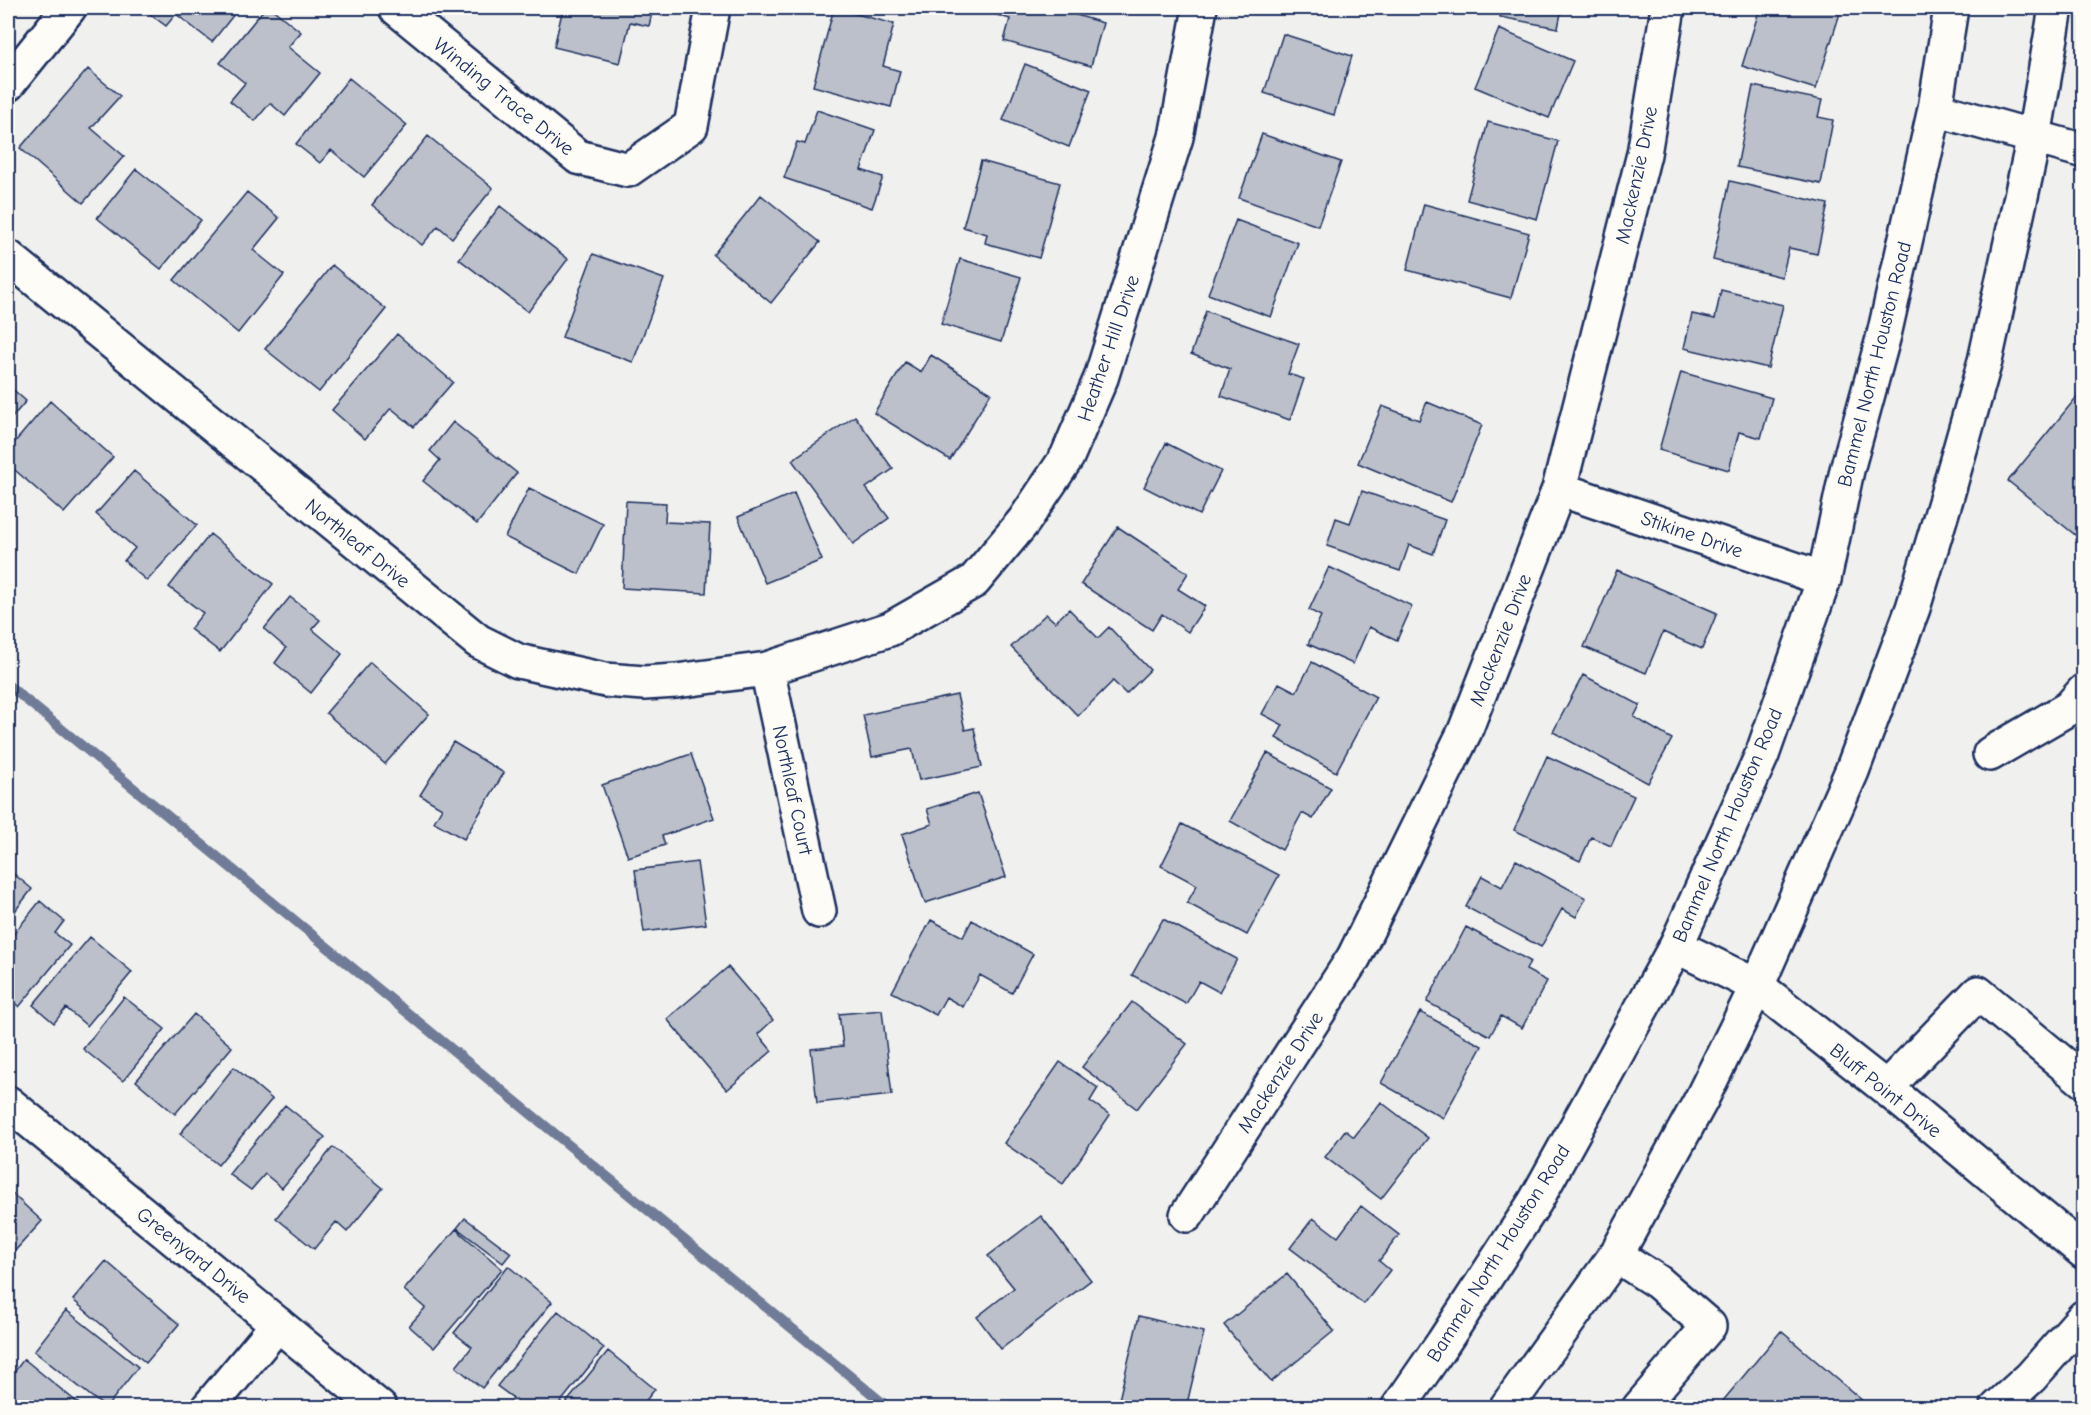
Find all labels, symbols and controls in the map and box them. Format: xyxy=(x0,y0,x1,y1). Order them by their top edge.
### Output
street label: Winding Trace Drive xyxy=(429,33,579,160)
street label: Mackenzie Drive xyxy=(1611,104,1662,246)
street label: Bammel North Houston Road xyxy=(1833,239,1916,489)
street label: Heather Hill Drive xyxy=(1073,272,1144,424)
street label: Northleaf Drive xyxy=(301,494,415,593)
street label: Stikine Drive xyxy=(1638,506,1746,563)
street label: Mackenzie Drive xyxy=(1465,571,1536,710)
street label: Bammel North Houston Road xyxy=(1668,705,1787,946)
street label: Northleaf Court xyxy=(768,723,818,858)
street label: Mackenzie Drive xyxy=(1233,1007,1328,1137)
street label: Bluff Point Drive xyxy=(1825,1038,1946,1142)
street label: Bammel North Houston Road xyxy=(1422,1140,1575,1366)
street label: Greenyard Drive xyxy=(132,1203,255,1308)

